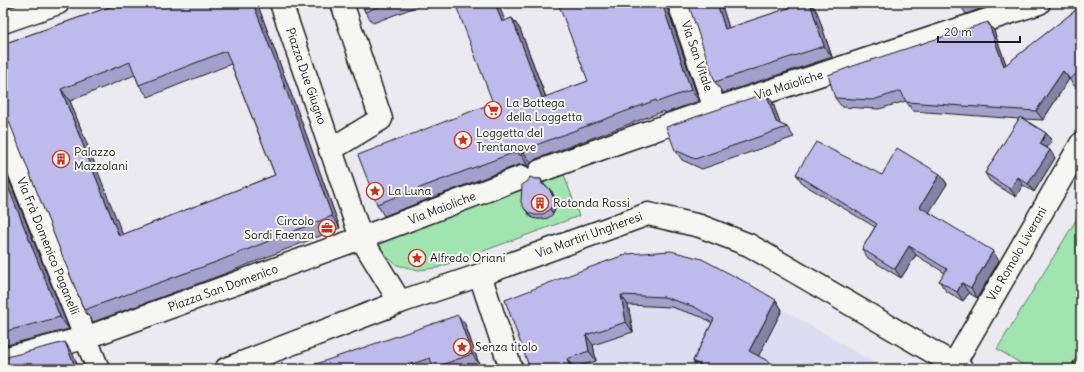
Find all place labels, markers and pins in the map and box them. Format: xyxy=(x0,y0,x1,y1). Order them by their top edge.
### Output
place label: La Bottega della Loggetta xyxy=(506,95,583,124)
supermarket icon: La Bottega della Loggetta xyxy=(483,100,503,120)
place label: Loggetta del Trentanove xyxy=(476,125,543,154)
place icon: Loggetta del Trentanove xyxy=(453,130,473,150)
place label: Palazzo Mazzolani xyxy=(74,144,128,173)
building icon: Palazzo Mazzolani xyxy=(51,149,71,169)
place icon: La Luna xyxy=(365,181,385,201)
place label: La Luna xyxy=(388,183,431,198)
building icon: Rotonda Rossi xyxy=(530,193,550,213)
place label: Rotonda Rossi xyxy=(553,195,630,210)
place label: Circolo Sordi Faenza xyxy=(244,213,314,242)
office icon: Circolo Sordi Faenza xyxy=(317,218,337,238)
place icon: Alfredo Oriani xyxy=(407,248,427,268)
place label: Alfredo Oriani xyxy=(430,250,505,265)
place icon: Senza titolo xyxy=(452,337,472,357)
place label: Senza titolo xyxy=(475,339,538,354)

